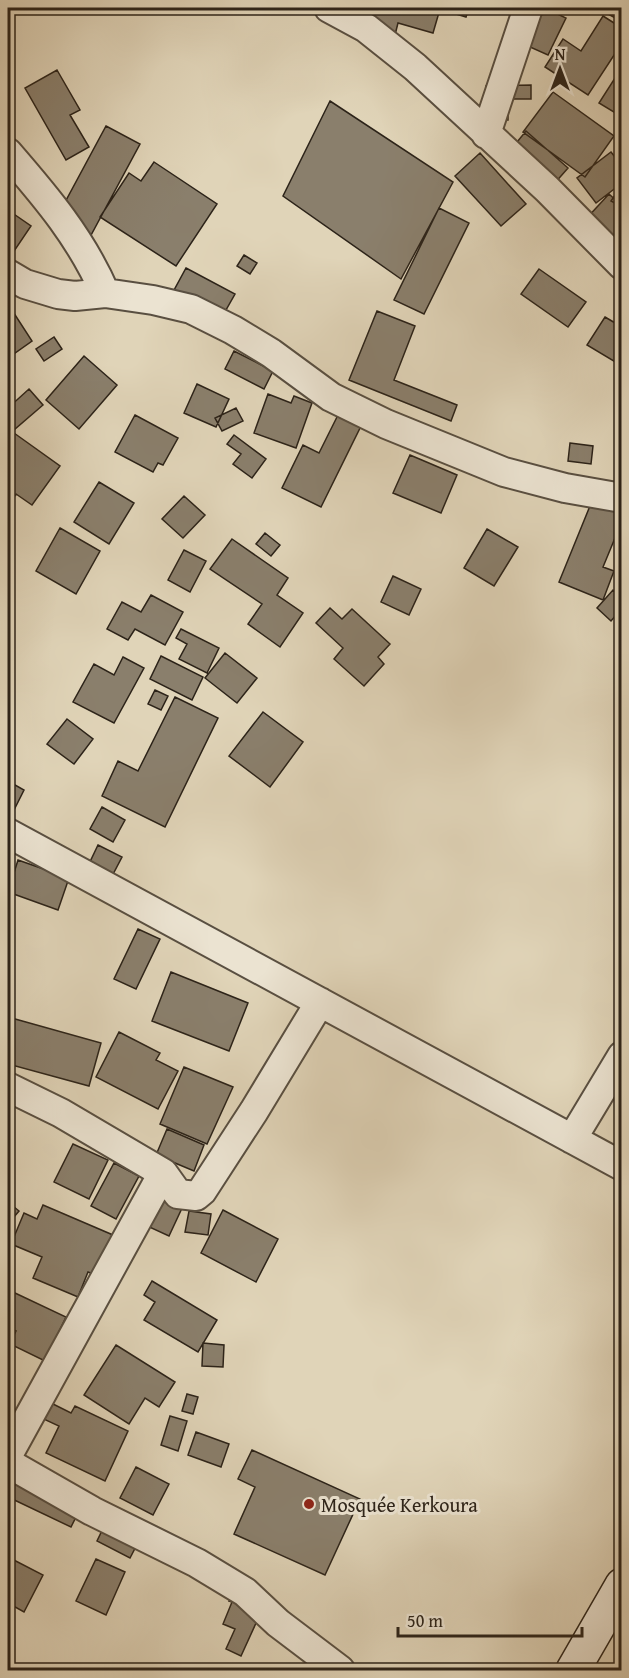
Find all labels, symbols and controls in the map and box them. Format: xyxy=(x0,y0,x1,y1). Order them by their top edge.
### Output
north arrow xyxy=(530,39,590,99)
text: N xyxy=(555,42,566,66)
place label: Mosquée Kerkoura xyxy=(321,1490,478,1519)
marker: Mosquée Kerkoura xyxy=(302,1497,316,1511)
scale bar xyxy=(398,1600,582,1638)
text: 50 m xyxy=(407,1607,443,1634)

